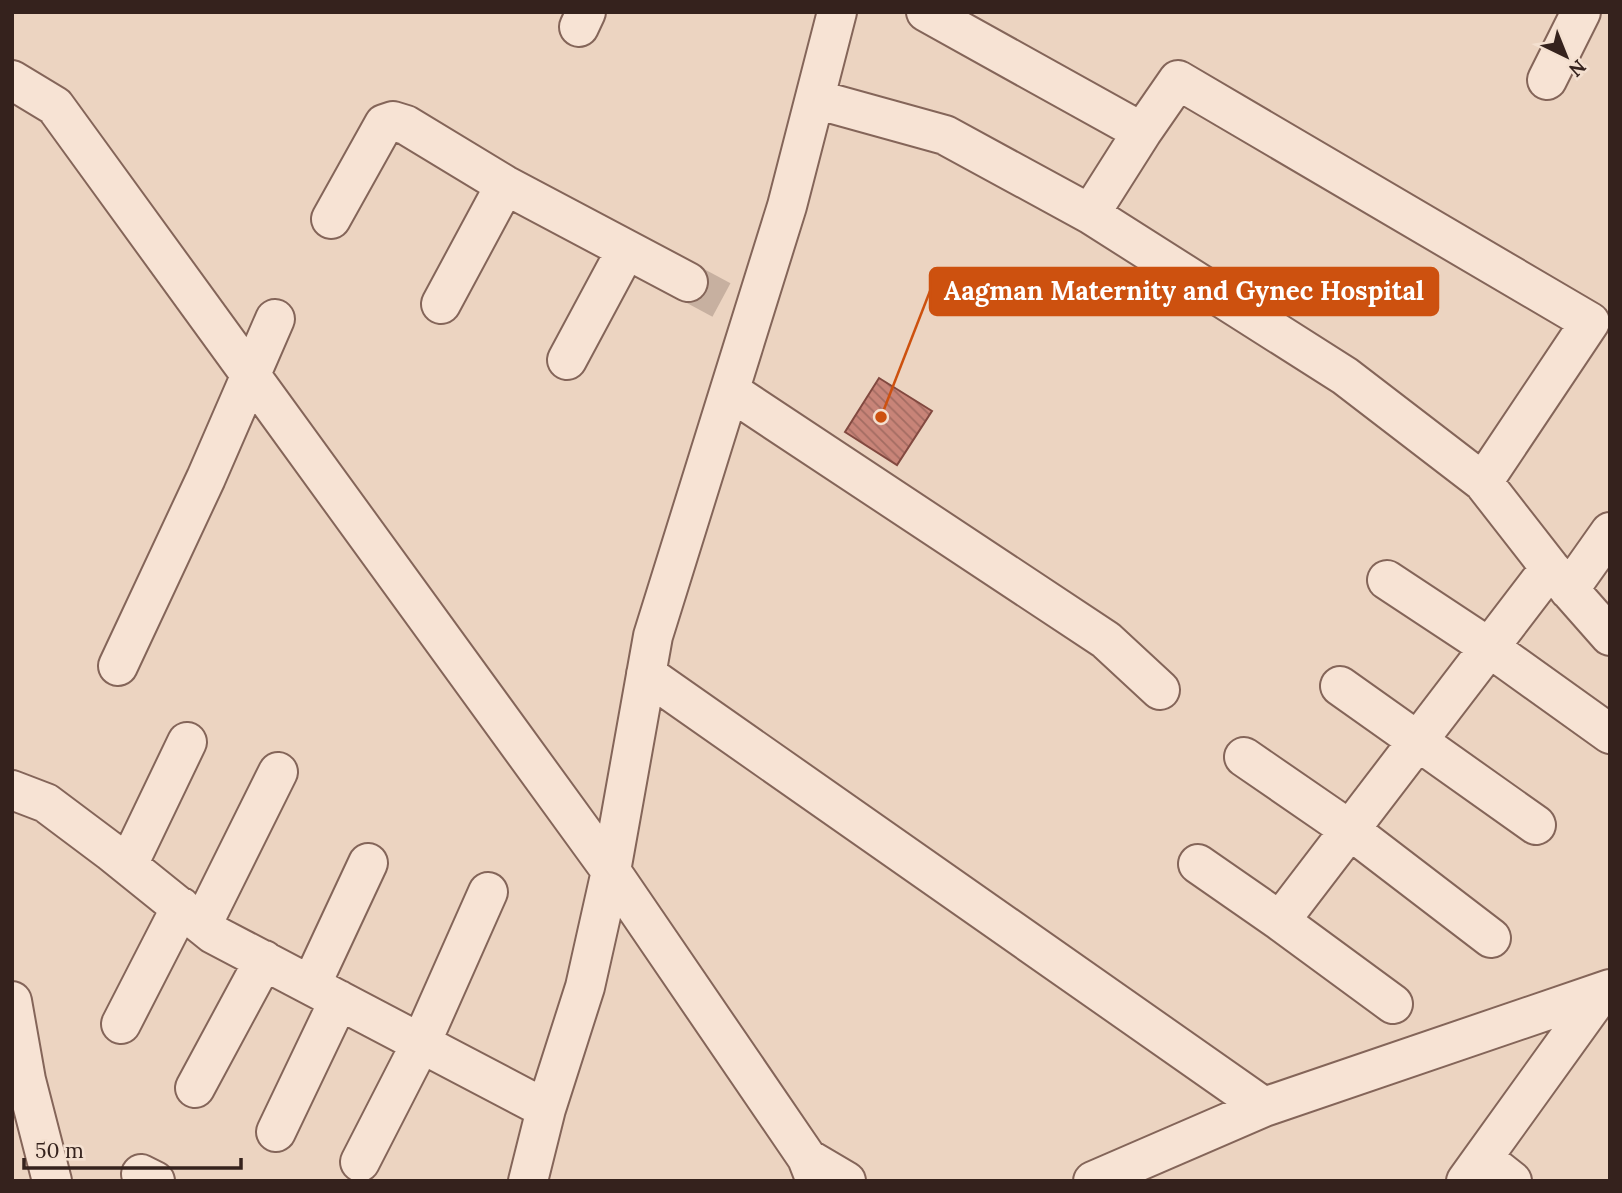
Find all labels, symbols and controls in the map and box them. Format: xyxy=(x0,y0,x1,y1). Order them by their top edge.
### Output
north arrow xyxy=(1531,21,1601,91)
text: N xyxy=(1564,55,1591,82)
callout: Aagman Maternity and Gynec Hospital xyxy=(930,268,1438,315)
text: Aagman Maternity and Gynec Hospital xyxy=(944,274,1424,307)
scale bar xyxy=(24,1126,242,1170)
text: 50 m xyxy=(35,1137,84,1164)

